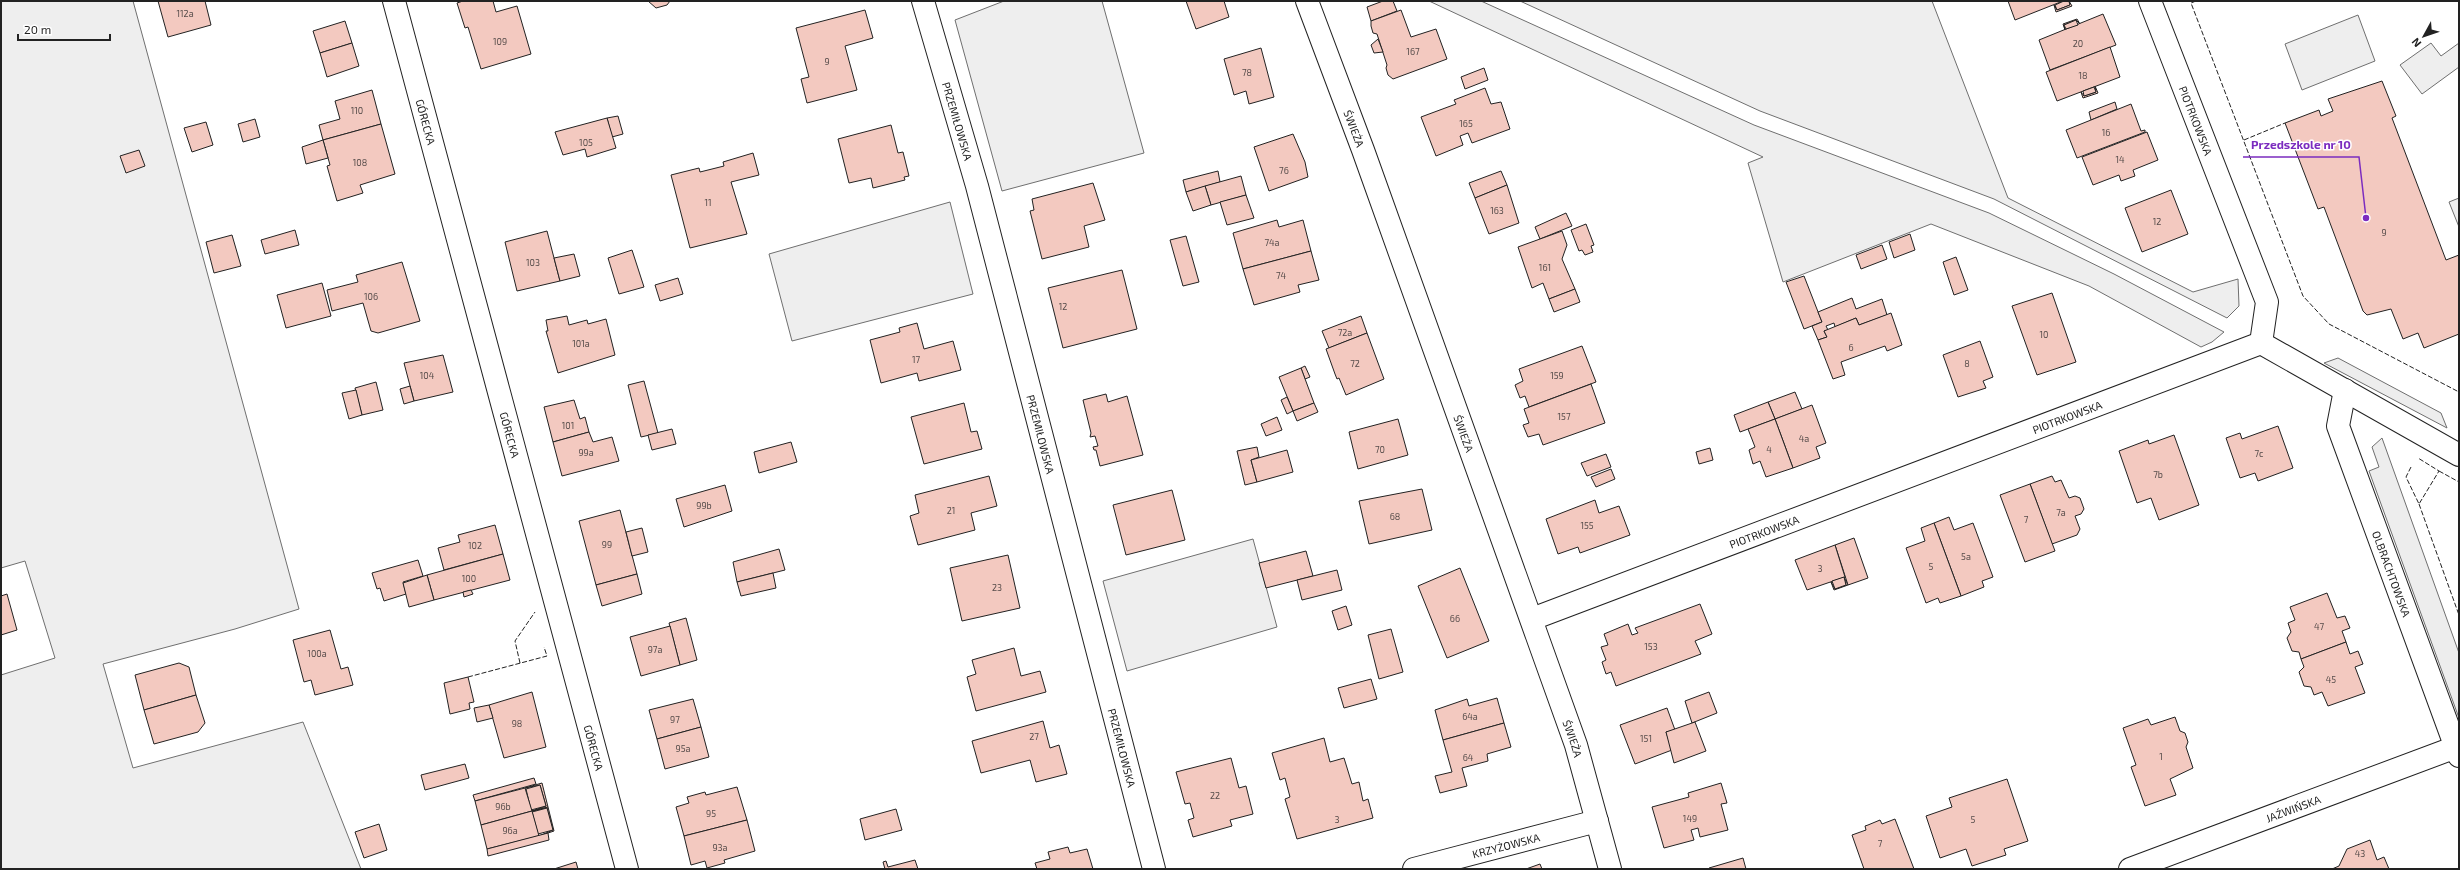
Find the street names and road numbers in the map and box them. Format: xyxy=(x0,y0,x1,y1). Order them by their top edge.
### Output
street label: PRZEMIŁOWSKA xyxy=(940,80,976,162)
street label: PIOTRKOWSKA xyxy=(2177,84,2216,157)
street label: GÓRECKA xyxy=(414,97,439,146)
street label: ŚWIEŻA xyxy=(1342,108,1368,149)
street label: PRZEMIŁOWSKA xyxy=(1025,393,1058,475)
street label: PIOTRKOWSKA xyxy=(2030,397,2104,436)
street label: GÓRECKA xyxy=(498,410,523,459)
street label: ŚWIEŻA xyxy=(1452,413,1477,454)
street label: PIOTRKOWSKA xyxy=(1727,512,1801,550)
street label: OLBRACHTOWSKA xyxy=(2370,529,2414,619)
street label: PRZEMIŁOWSKA xyxy=(1106,707,1139,789)
street label: ŚWIEŻA xyxy=(1561,718,1586,759)
street label: GÓRECKA xyxy=(582,723,607,772)
street label: JAŹWIŃSKA xyxy=(2264,792,2322,824)
street label: KRZYŻOWSKA xyxy=(1471,830,1541,860)

